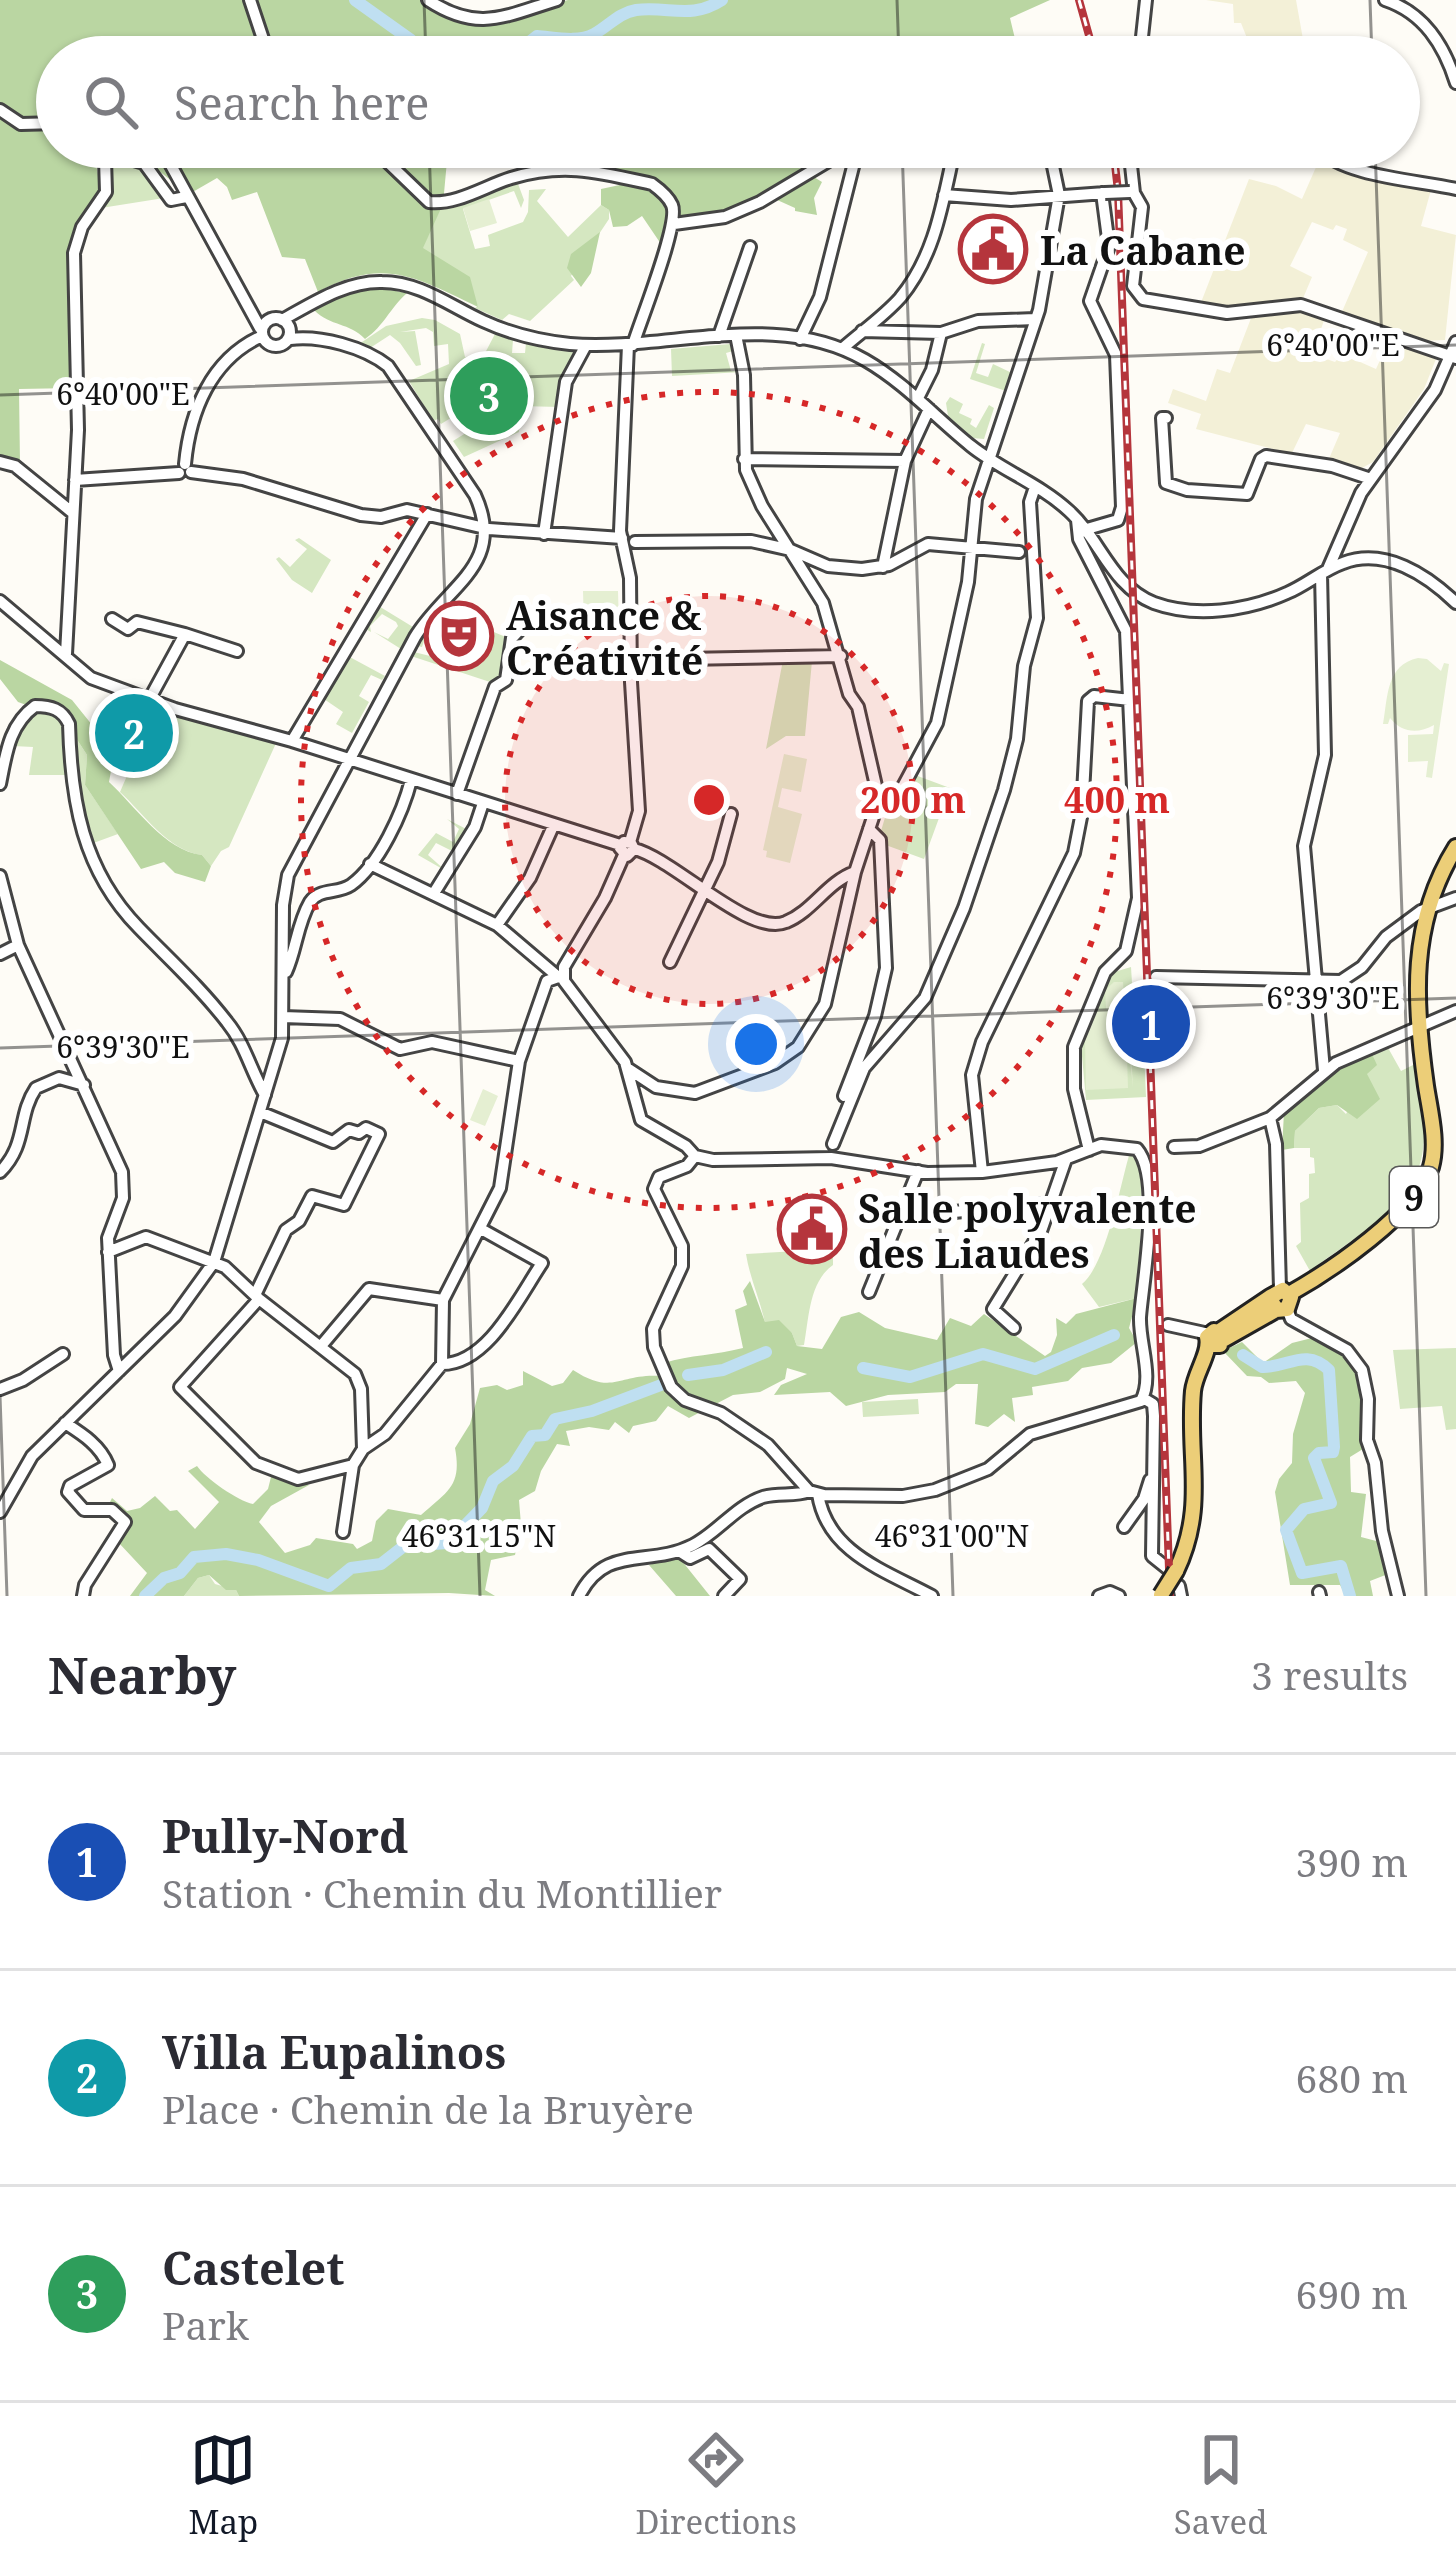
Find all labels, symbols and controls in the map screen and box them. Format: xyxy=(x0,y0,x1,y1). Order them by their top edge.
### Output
search box xyxy=(36,36,1420,168)
icon: search xyxy=(78,69,144,135)
text: Search here xyxy=(174,72,429,133)
public building icon: La Cabane xyxy=(958,214,1028,284)
place label: La Cabane xyxy=(1040,223,1246,276)
text: 6°40'00"E xyxy=(1266,324,1400,365)
pin: 3 xyxy=(450,351,528,441)
text: 6°40'00"E xyxy=(56,373,190,414)
place label: Aisance & Créativité xyxy=(506,588,703,686)
theatre icon: Aisance & Créativité xyxy=(424,601,494,671)
pin: 2 xyxy=(95,688,173,778)
text: 200 m xyxy=(860,775,966,824)
text: 400 m xyxy=(1064,775,1170,824)
centre of rings xyxy=(688,779,730,821)
text: 6°39'30"E xyxy=(1266,977,1400,1018)
pin: 1 xyxy=(1112,979,1190,1069)
your location xyxy=(726,1014,786,1074)
text: 6°39'30"E xyxy=(56,1026,190,1067)
road number: 9 xyxy=(1390,1167,1438,1227)
place label: Salle polyvalente des Liaudes xyxy=(858,1181,1196,1279)
public building icon: Salle polyvalente des Liaudes xyxy=(777,1194,847,1264)
text: 46°31'15"N xyxy=(402,1515,556,1556)
text: 46°31'00"N xyxy=(875,1515,1029,1556)
text: Nearby xyxy=(48,1639,236,1709)
text: 3 results xyxy=(1251,1648,1408,1701)
text: Pully-Nord xyxy=(162,1805,408,1866)
text: 1 xyxy=(76,1835,98,1888)
text: 390 m xyxy=(1296,1835,1408,1888)
text: Station · Chemin du Montillier xyxy=(162,1866,722,1919)
text: Villa Eupalinos xyxy=(162,2021,506,2082)
text: 2 xyxy=(76,2051,98,2104)
text: 680 m xyxy=(1296,2051,1408,2104)
text: Place · Chemin de la Bruyère xyxy=(162,2082,694,2135)
text: Castelet xyxy=(162,2237,345,2298)
text: 3 xyxy=(76,2267,98,2320)
text: 690 m xyxy=(1296,2267,1408,2320)
text: Park xyxy=(162,2298,249,2351)
tab: Map xyxy=(189,2427,258,2544)
tab: Directions xyxy=(635,2427,797,2544)
tab: Saved xyxy=(1174,2427,1267,2544)

